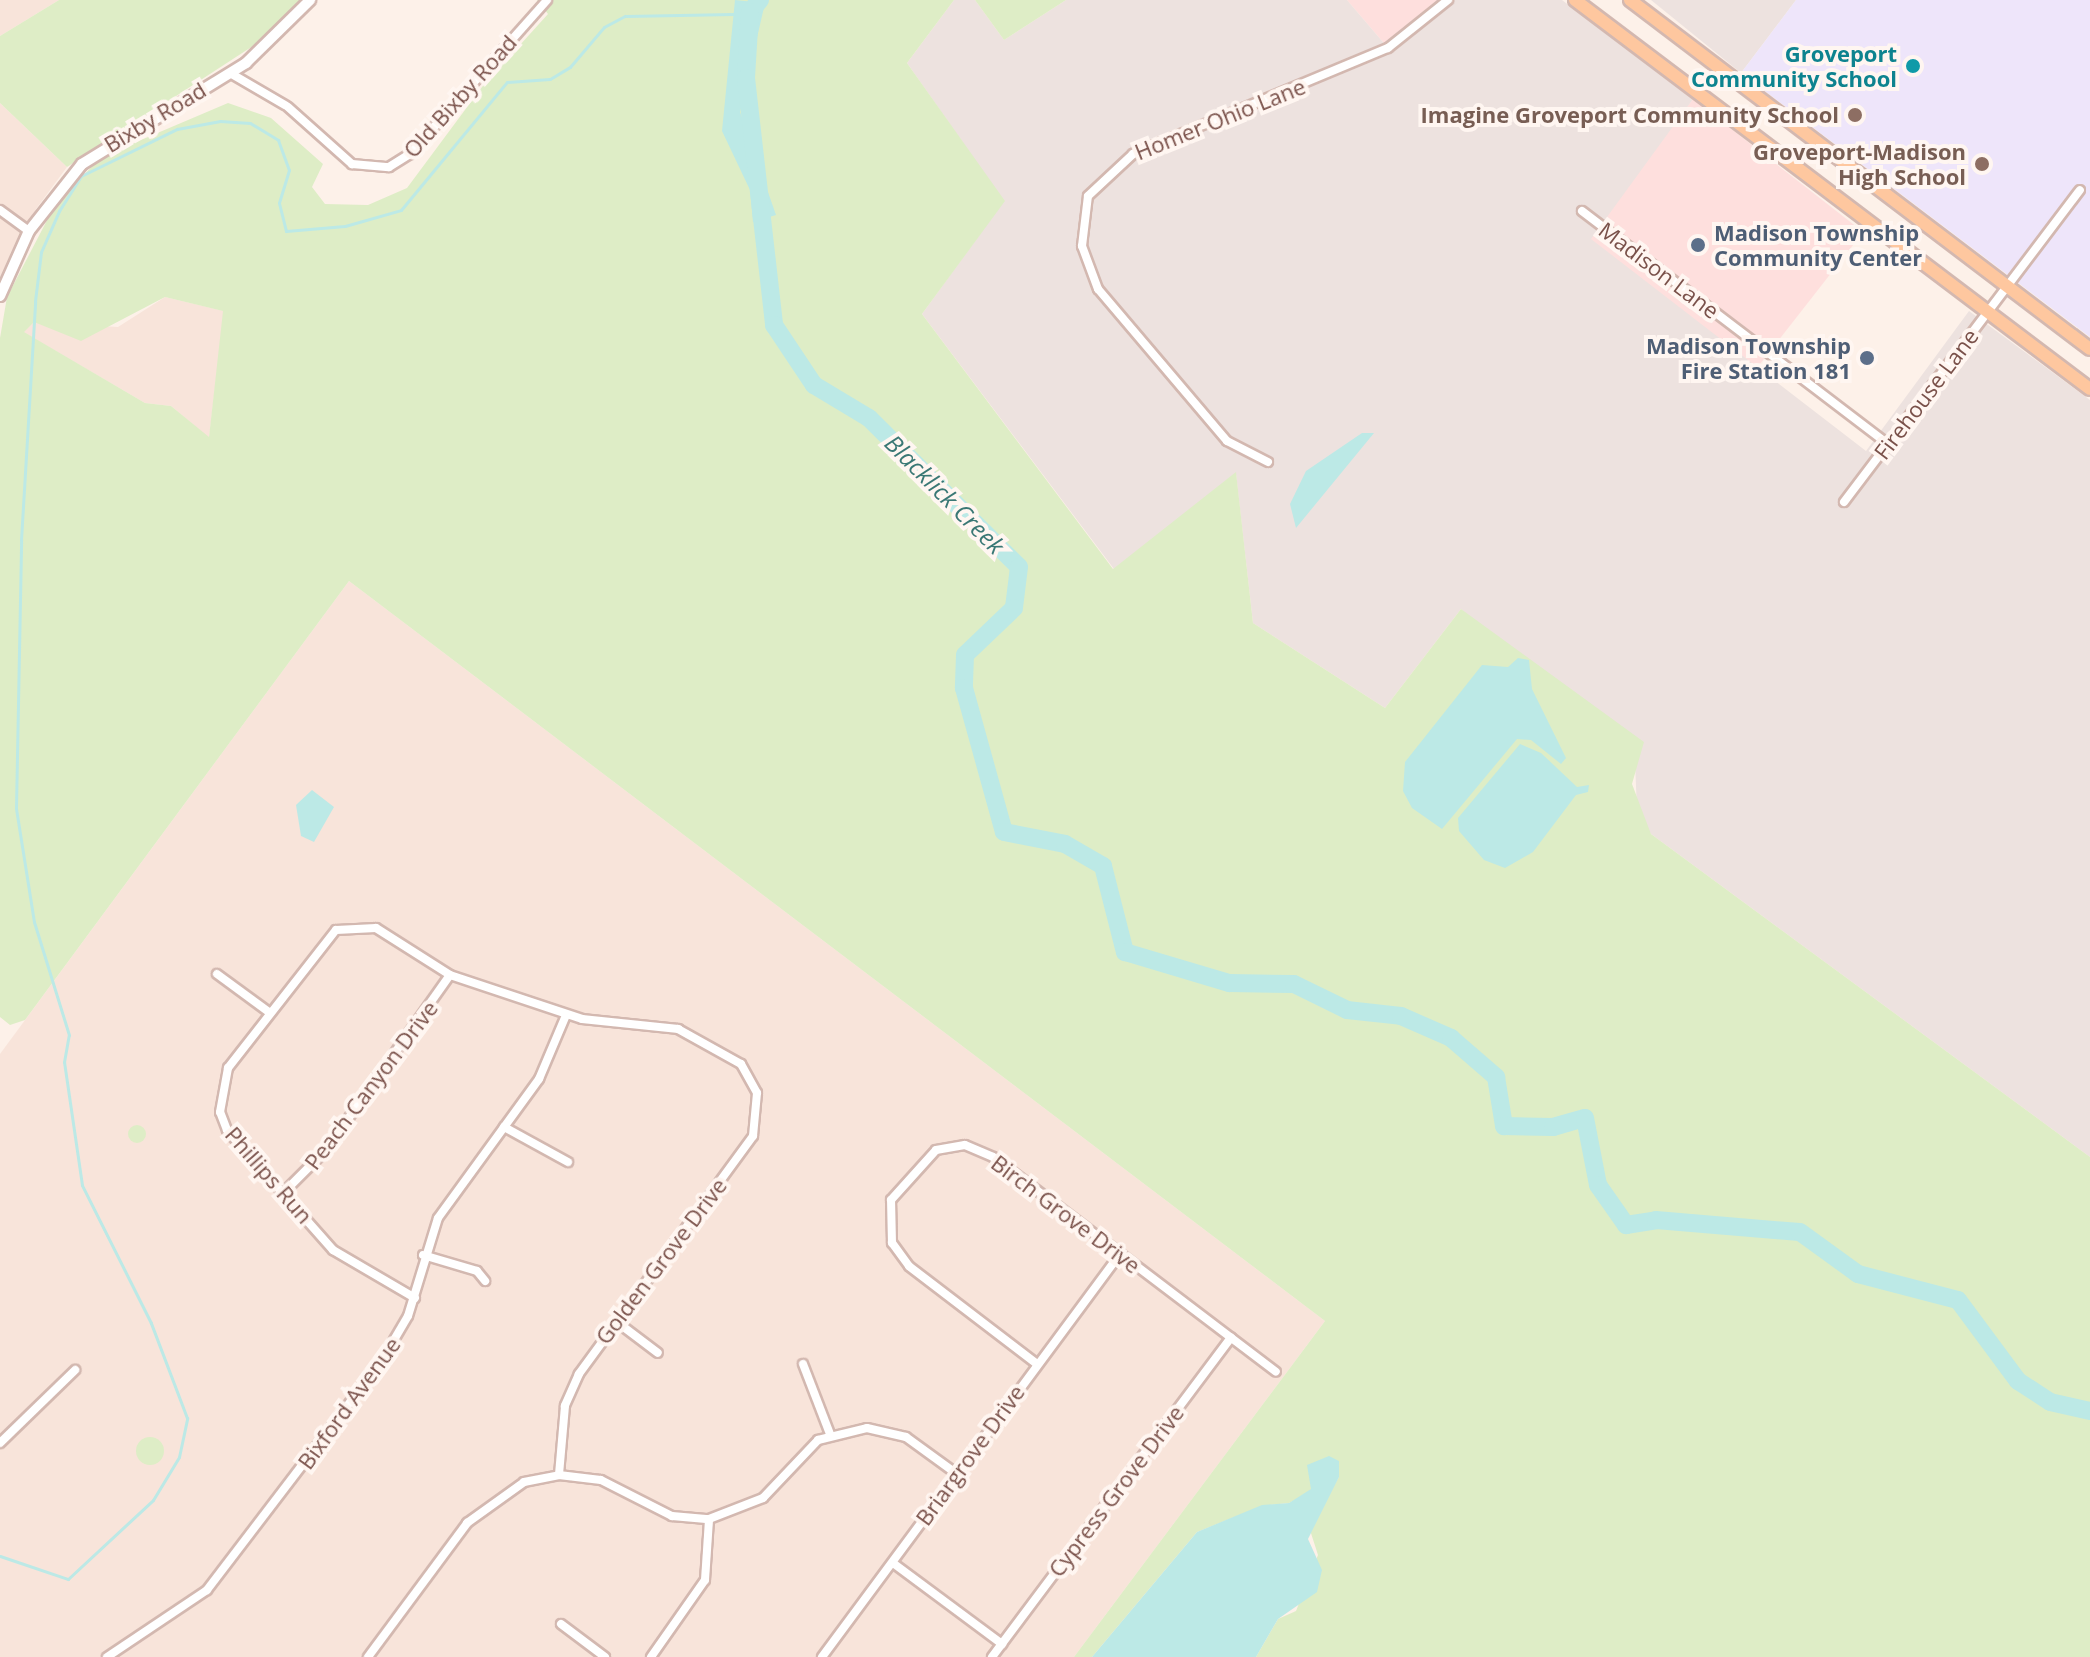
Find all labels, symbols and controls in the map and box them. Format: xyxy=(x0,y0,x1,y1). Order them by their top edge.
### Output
street label: Old Bixby Road xyxy=(398,29,522,163)
place label: Groveport Community School xyxy=(1691,40,1897,92)
marker: Groveport Community School xyxy=(1904,57,1922,75)
street label: Homer Ohio Lane xyxy=(1131,73,1309,165)
street label: Bixby Road xyxy=(99,76,211,158)
place label: Imagine Groveport Community School xyxy=(1421,102,1839,128)
marker: Imagine Groveport Community School xyxy=(1846,106,1864,124)
place label: Groveport-Madison High School xyxy=(1753,138,1966,190)
marker: Groveport-Madison High School xyxy=(1973,155,1991,173)
street label: Madison Lane xyxy=(1594,216,1724,324)
place label: Madison Township Community Center xyxy=(1714,219,1922,270)
marker: Madison Township Community Center xyxy=(1689,236,1707,254)
street label: Firehouse Lane xyxy=(1868,324,1984,464)
place label: Madison Township Fire Station 181 xyxy=(1646,332,1851,384)
marker: Madison Township Fire Station 181 xyxy=(1858,349,1876,367)
water label: Blacklick Creek xyxy=(879,428,1011,560)
street label: Peach Canyon Drive xyxy=(299,995,443,1175)
street label: Phillips Run xyxy=(220,1121,318,1229)
street label: Birch Grove Drive xyxy=(986,1149,1146,1279)
street label: Golden Grove Drive xyxy=(590,1173,732,1349)
street label: Bixford Avenue xyxy=(292,1332,406,1474)
street label: Briargrove Drive xyxy=(910,1380,1030,1530)
street label: Cypress Grove Drive xyxy=(1043,1400,1189,1582)

